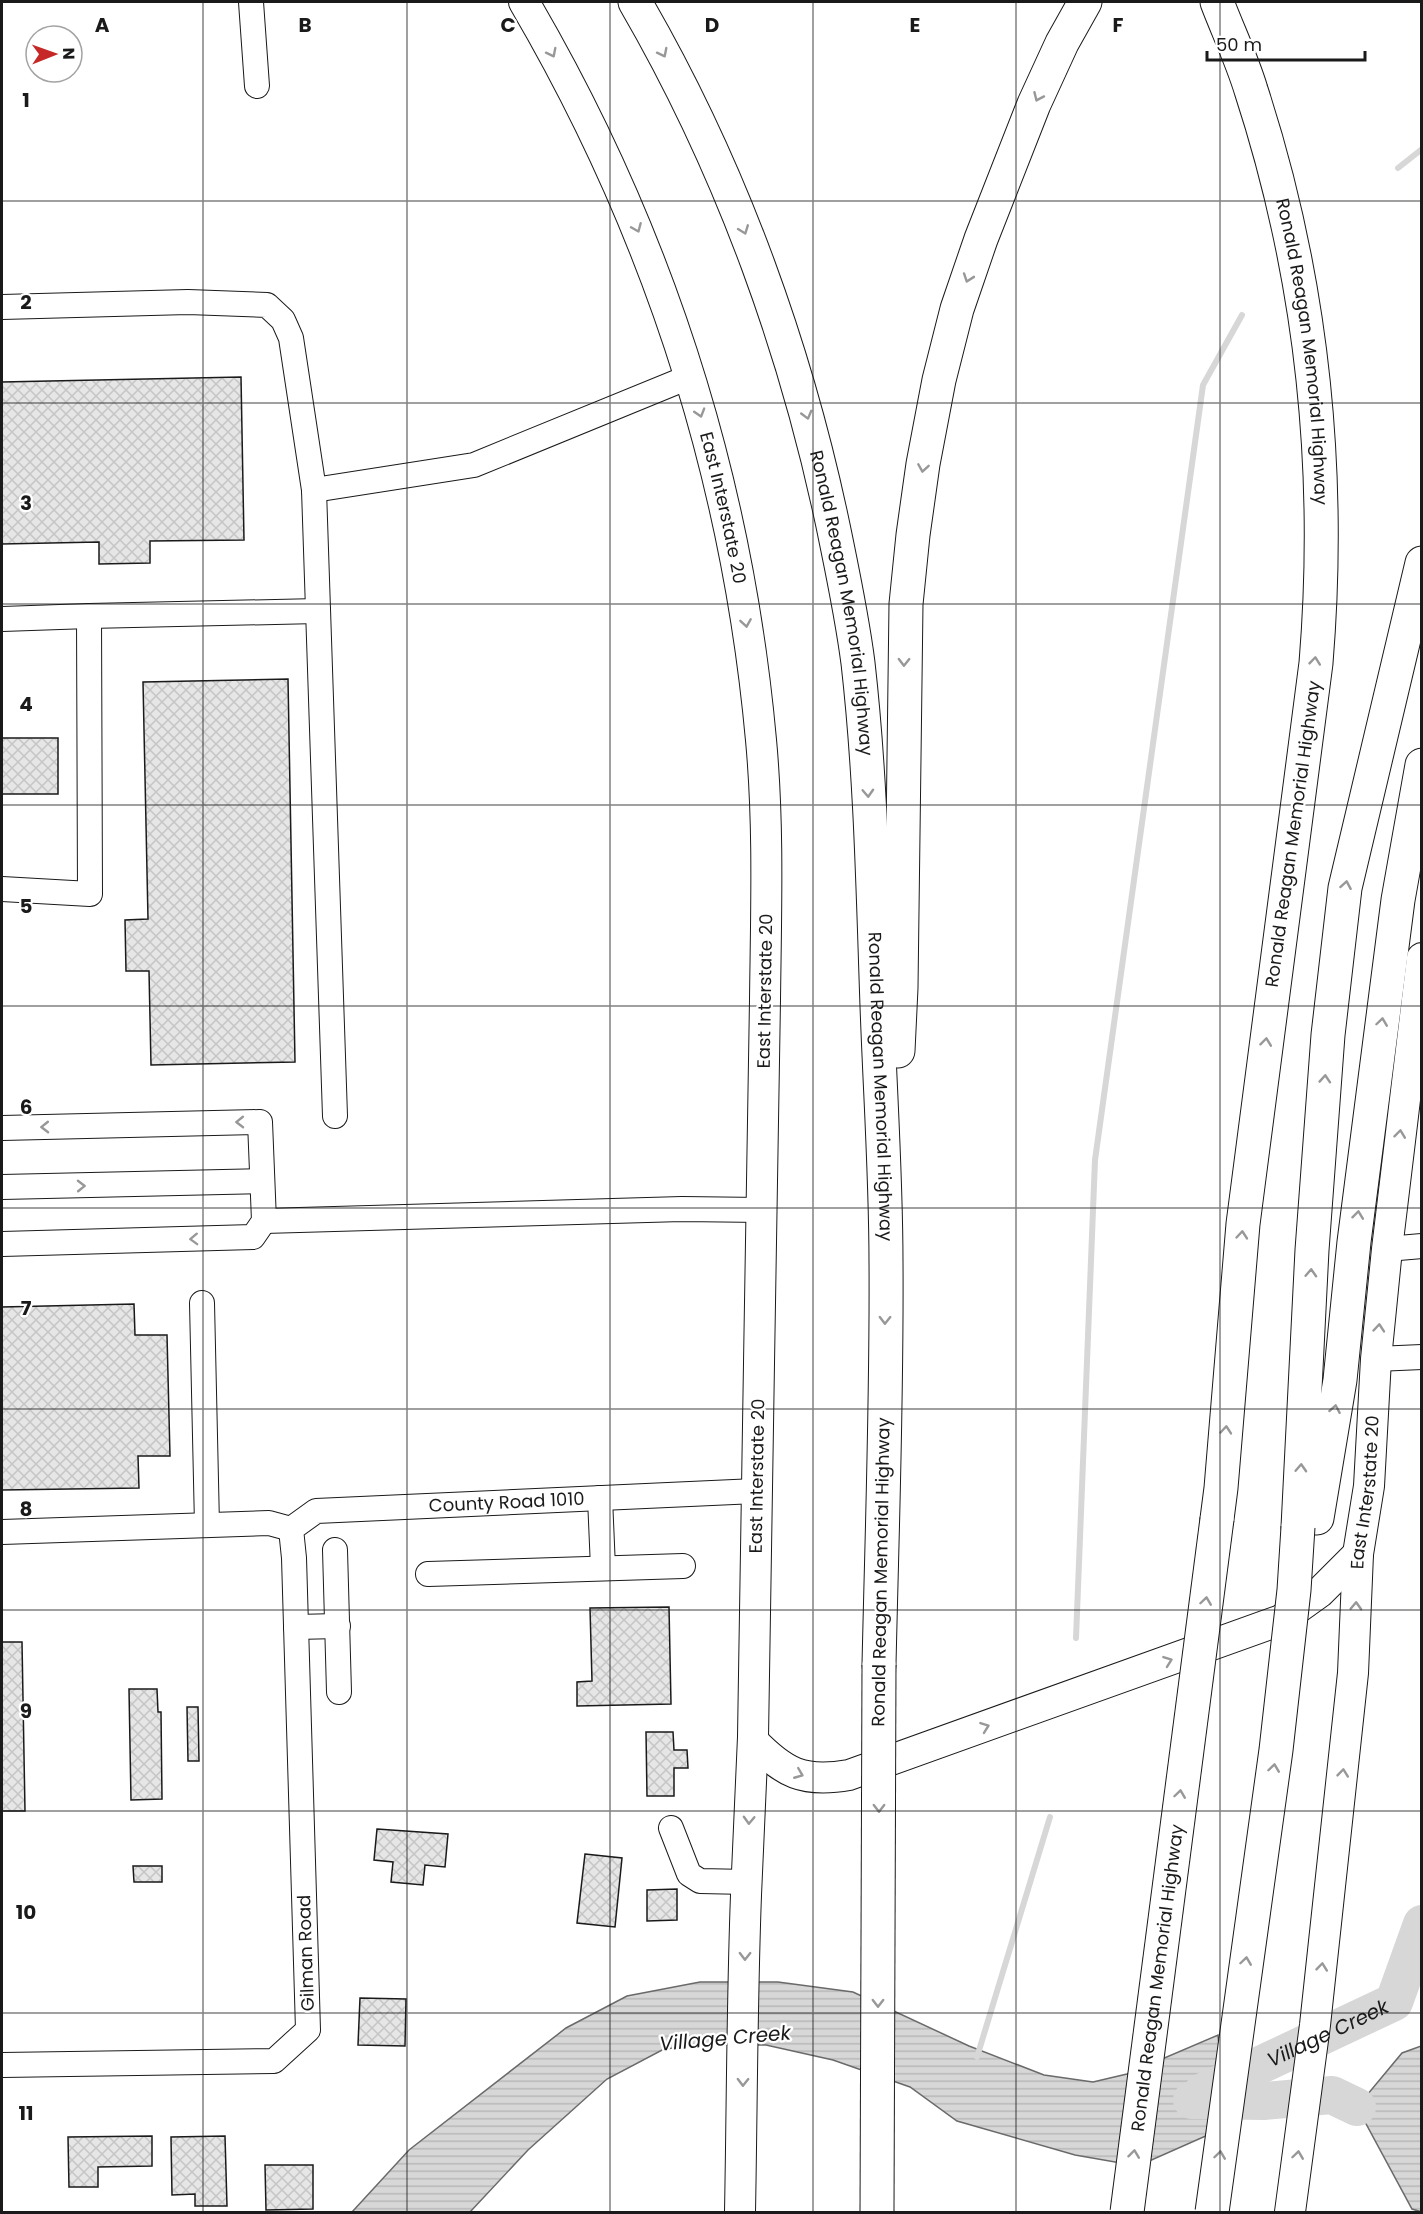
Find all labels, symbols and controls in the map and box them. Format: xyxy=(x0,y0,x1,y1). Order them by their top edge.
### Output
text: A xyxy=(95,11,110,39)
text: B xyxy=(298,11,312,39)
text: C xyxy=(500,11,516,39)
text: D xyxy=(705,11,719,39)
text: E xyxy=(910,11,920,39)
text: F xyxy=(1113,11,1124,39)
north arrow xyxy=(24,24,84,84)
scale bar xyxy=(1207,24,1364,62)
text: 50 m xyxy=(1216,32,1262,57)
one-way arrow xyxy=(545,46,557,57)
one-way arrow xyxy=(655,47,667,58)
text: N xyxy=(57,48,80,60)
text: 1 xyxy=(22,86,30,114)
one-way arrow xyxy=(1033,90,1045,101)
street label: Ronald Reagan Memorial Highway xyxy=(1270,196,1334,505)
one-way arrow xyxy=(630,222,642,233)
one-way arrow xyxy=(737,224,750,235)
one-way arrow xyxy=(962,272,975,283)
text: 2 xyxy=(20,288,32,316)
one-way arrow xyxy=(693,407,705,418)
one-way arrow xyxy=(799,409,812,419)
street label: East Interstate 20 xyxy=(694,429,753,586)
street label: Ronald Reagan Memorial Highway xyxy=(804,448,879,756)
one-way arrow xyxy=(917,463,929,473)
text: 3 xyxy=(20,489,32,517)
one-way arrow xyxy=(740,619,752,628)
one-way arrow xyxy=(898,657,911,666)
one-way arrow xyxy=(1309,657,1321,666)
street label: Ronald Reagan Memorial Highway xyxy=(1259,679,1326,989)
text: 4 xyxy=(19,690,33,718)
one-way arrow xyxy=(861,788,874,797)
one-way arrow xyxy=(1339,880,1352,890)
text: 5 xyxy=(20,892,33,920)
street label: East Interstate 20 xyxy=(751,913,778,1069)
street label: Ronald Reagan Memorial Highway xyxy=(863,931,899,1241)
one-way arrow xyxy=(1375,1017,1387,1026)
one-way arrow xyxy=(1259,1037,1271,1046)
one-way arrow xyxy=(1318,1074,1331,1083)
text: 6 xyxy=(20,1093,32,1121)
one-way arrow xyxy=(236,1116,245,1128)
one-way arrow xyxy=(41,1121,50,1133)
one-way arrow xyxy=(1394,1130,1406,1139)
one-way arrow xyxy=(76,1179,85,1192)
one-way arrow xyxy=(1351,1211,1363,1220)
one-way arrow xyxy=(1235,1231,1248,1240)
one-way arrow xyxy=(190,1233,199,1246)
one-way arrow xyxy=(1305,1269,1318,1278)
text: 7 xyxy=(21,1294,32,1322)
one-way arrow xyxy=(879,1315,892,1324)
one-way arrow xyxy=(1372,1323,1385,1333)
street label: East Interstate 20 xyxy=(743,1398,770,1554)
one-way arrow xyxy=(1329,1404,1341,1414)
street label: East Interstate 20 xyxy=(1344,1415,1385,1570)
street label: Ronald Reagan Memorial Highway xyxy=(865,1417,896,1727)
one-way arrow xyxy=(1219,1425,1232,1434)
one-way arrow xyxy=(1295,1464,1308,1473)
street label: County Road 1010 xyxy=(428,1486,585,1518)
text: 8 xyxy=(20,1495,32,1523)
one-way arrow xyxy=(1199,1597,1212,1606)
one-way arrow xyxy=(1350,1601,1363,1610)
one-way arrow xyxy=(1162,1655,1173,1668)
text: 9 xyxy=(20,1697,32,1725)
one-way arrow xyxy=(979,1721,990,1734)
one-way arrow xyxy=(1267,1764,1279,1773)
one-way arrow xyxy=(793,1767,804,1779)
one-way arrow xyxy=(1336,1769,1348,1778)
one-way arrow xyxy=(1173,1790,1185,1799)
one-way arrow xyxy=(873,1803,885,1812)
one-way arrow xyxy=(743,1816,756,1825)
street label: Ronald Reagan Memorial Highway xyxy=(1125,1823,1189,2133)
street label: Gilman Road xyxy=(291,1894,320,2012)
text: 10 xyxy=(16,1898,36,1926)
one-way arrow xyxy=(739,1951,751,1960)
one-way arrow xyxy=(1240,1957,1252,1966)
one-way arrow xyxy=(1315,1963,1327,1972)
water label: Village Creek xyxy=(1262,1992,1395,2074)
one-way arrow xyxy=(872,1998,884,2007)
water label: Village Creek xyxy=(658,2018,793,2058)
one-way arrow xyxy=(737,2077,749,2086)
text: 11 xyxy=(18,2099,34,2127)
one-way arrow xyxy=(1127,2150,1140,2159)
one-way arrow xyxy=(1213,2150,1225,2159)
one-way arrow xyxy=(1291,2150,1303,2159)

